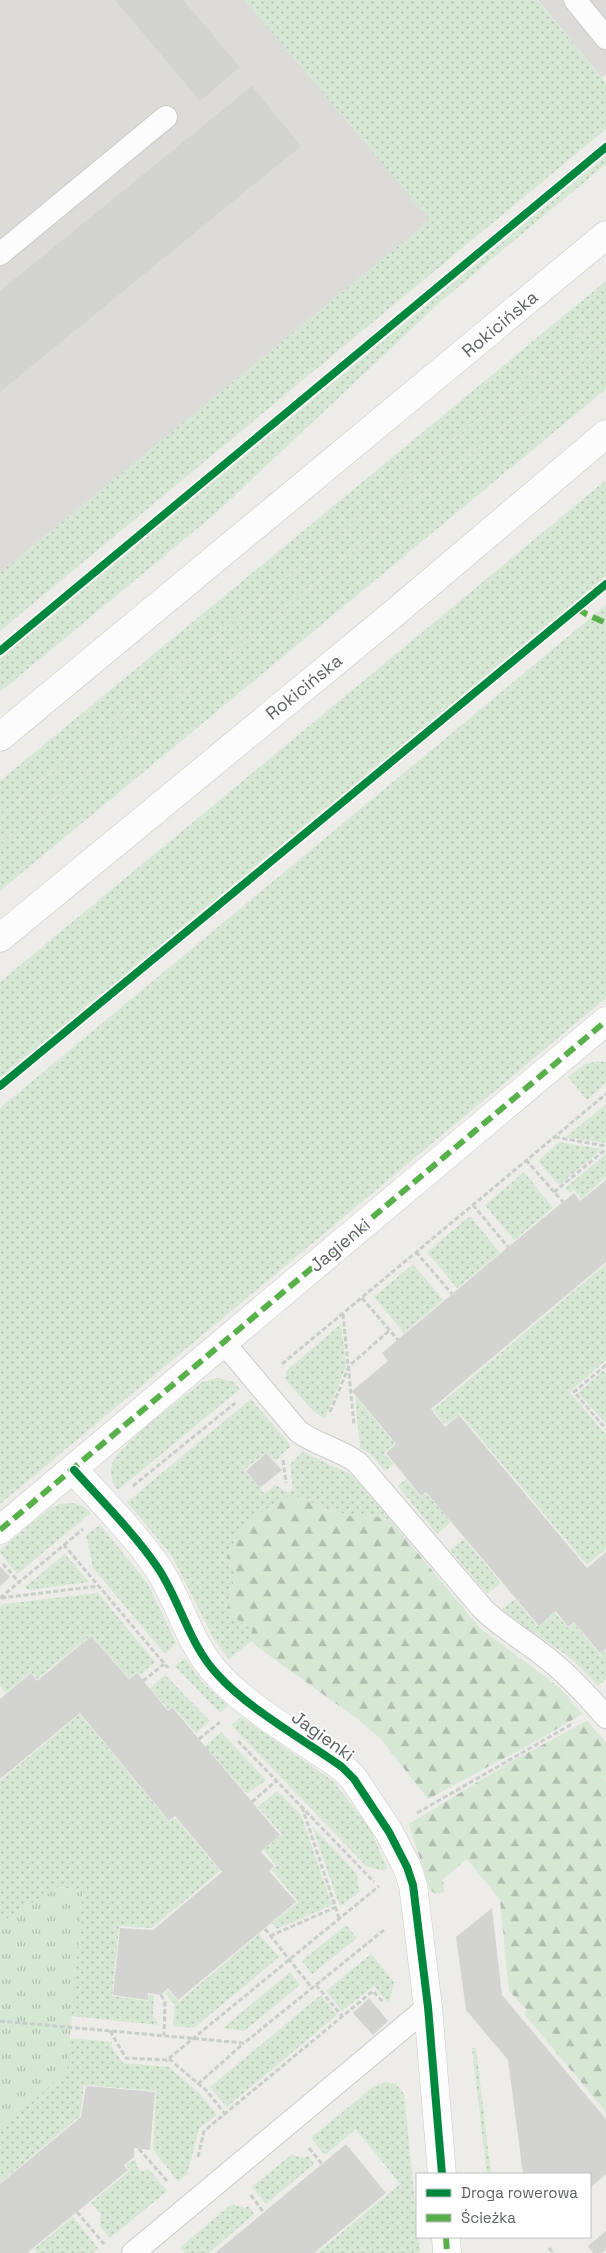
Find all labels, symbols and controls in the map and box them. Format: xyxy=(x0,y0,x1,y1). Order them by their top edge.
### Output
street label: Rokicińska xyxy=(457,285,542,362)
street label: Rokicińska xyxy=(261,649,347,725)
street label: Jagienki xyxy=(305,1213,375,1277)
street label: Jagienki xyxy=(287,1705,359,1766)
legend xyxy=(416,2173,591,2238)
text: Droga rowerowa xyxy=(461,2183,578,2202)
text: Ścieżka xyxy=(461,2208,516,2227)

